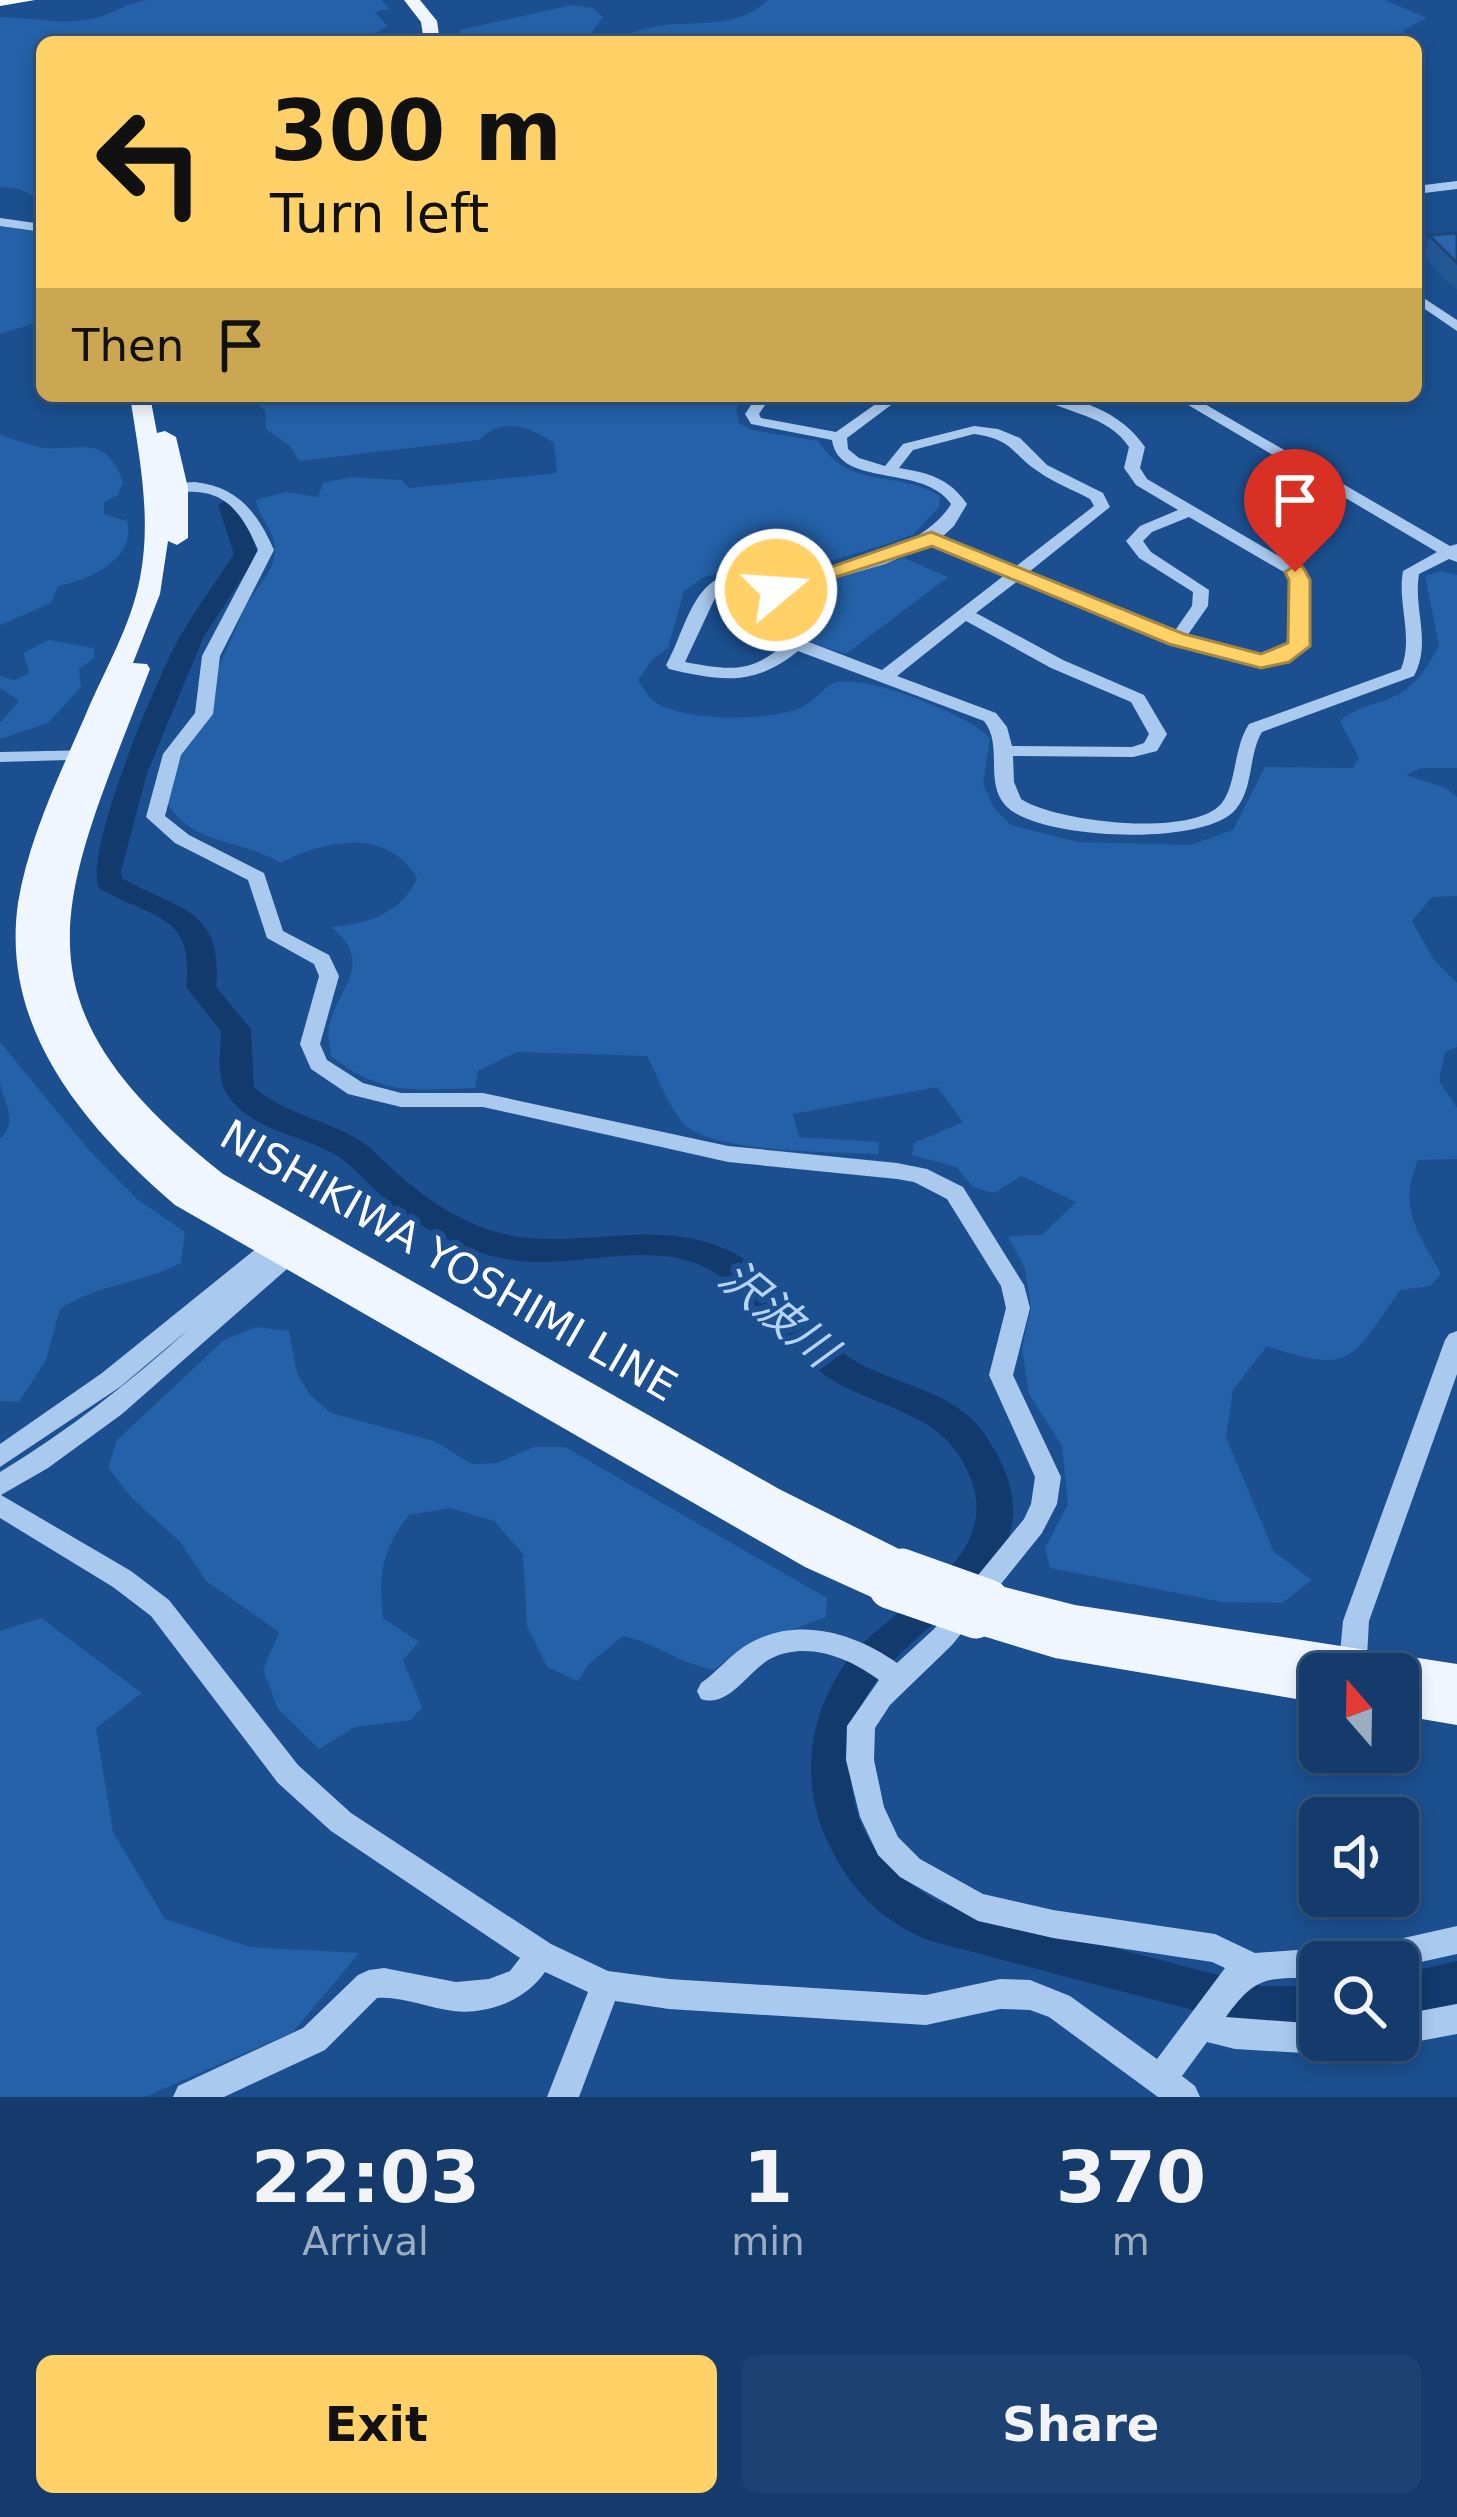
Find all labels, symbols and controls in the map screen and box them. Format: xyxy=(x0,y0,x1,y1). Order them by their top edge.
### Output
text: 300 m xyxy=(270,82,562,180)
icon: left xyxy=(72,84,228,240)
text: Turn left xyxy=(270,182,489,245)
icon: arrive xyxy=(208,312,274,378)
text: Then xyxy=(72,319,184,372)
pin xyxy=(1244,449,1346,572)
icon: arrive xyxy=(1262,467,1328,533)
position arrow xyxy=(713,527,839,653)
street label: NISHIKIWA YOSHIMI LINE xyxy=(212,1110,685,1411)
water label: 沢波川 xyxy=(709,1250,849,1380)
north arrow xyxy=(1299,1653,1419,1773)
map controls xyxy=(1299,1653,1419,2061)
button: sound xyxy=(1299,1797,1419,1917)
button: search xyxy=(1299,1941,1419,2061)
text: 22:03 xyxy=(251,2135,480,2219)
text: 1 xyxy=(743,2135,793,2219)
text: 370 xyxy=(1056,2135,1206,2219)
text: Arrival xyxy=(302,2219,429,2264)
text: min xyxy=(731,2219,805,2264)
text: m xyxy=(1112,2219,1150,2264)
button: Exit xyxy=(36,2355,717,2493)
button: Share xyxy=(741,2355,1421,2493)

